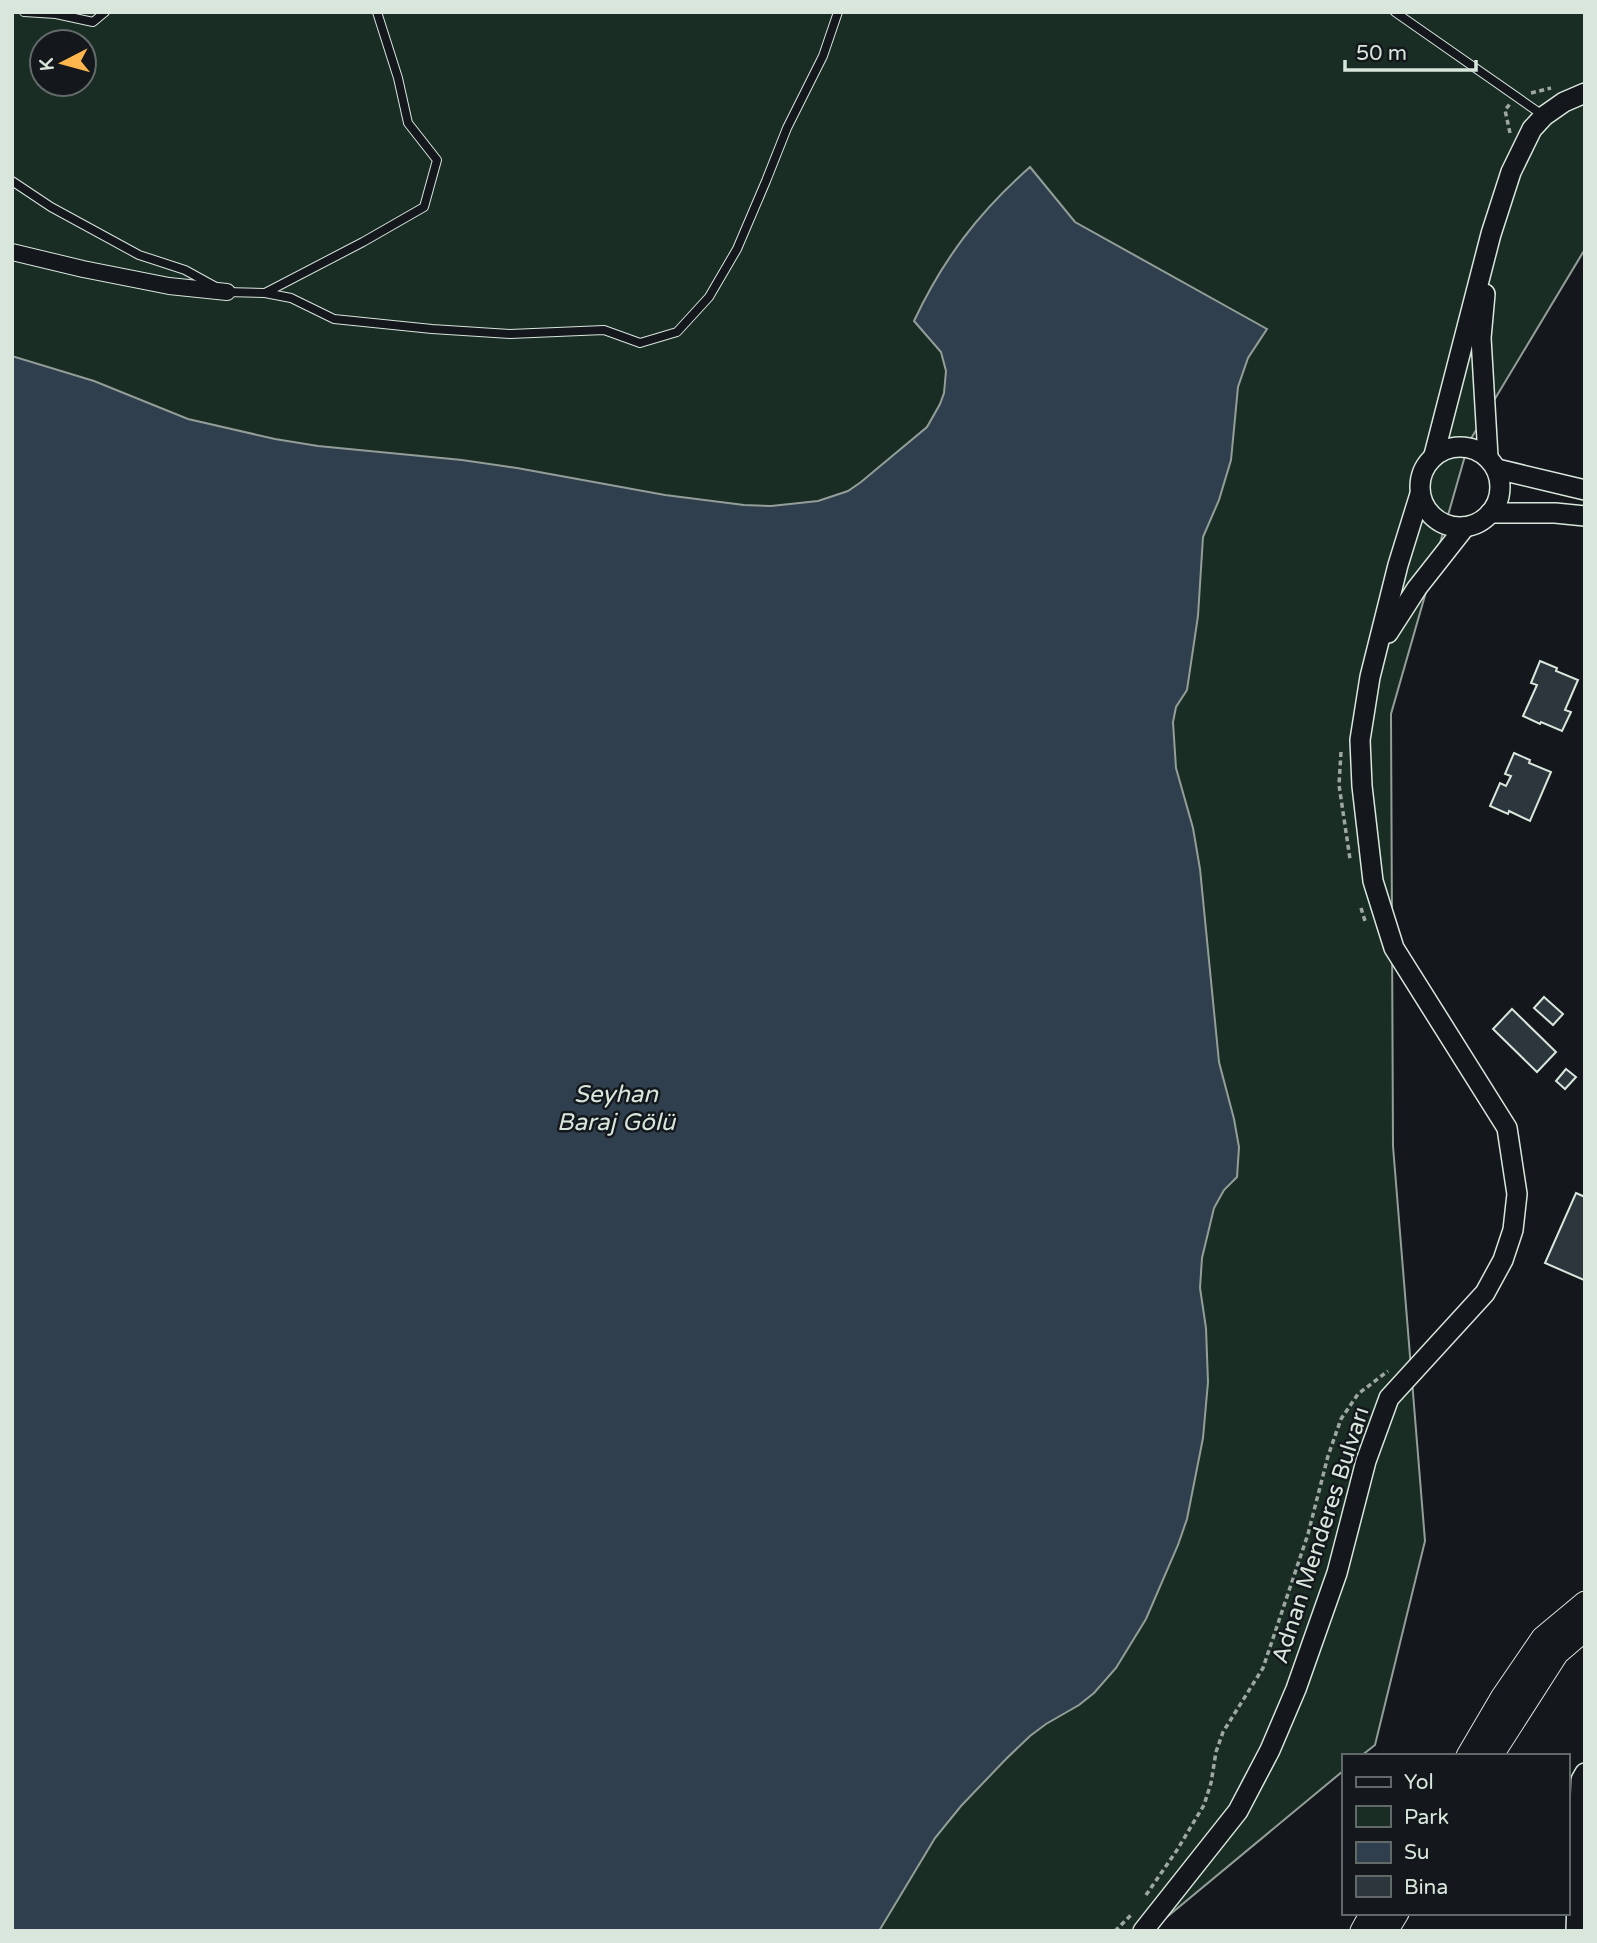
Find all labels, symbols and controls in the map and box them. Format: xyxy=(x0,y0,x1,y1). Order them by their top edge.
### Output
north arrow xyxy=(28,28,98,98)
scale bar xyxy=(1345,28,1476,72)
text: 50 m xyxy=(1356,41,1407,66)
text: K xyxy=(35,57,59,72)
water label: Seyhan Baraj Gölü xyxy=(557,1080,677,1137)
street label: Adnan Menderes Bulvarı xyxy=(1266,1403,1376,1667)
legend xyxy=(1342,1754,1569,1915)
text: Yol xyxy=(1404,1770,1434,1795)
text: Park xyxy=(1404,1805,1449,1830)
text: Su xyxy=(1404,1840,1430,1865)
text: Bina xyxy=(1404,1875,1448,1900)

